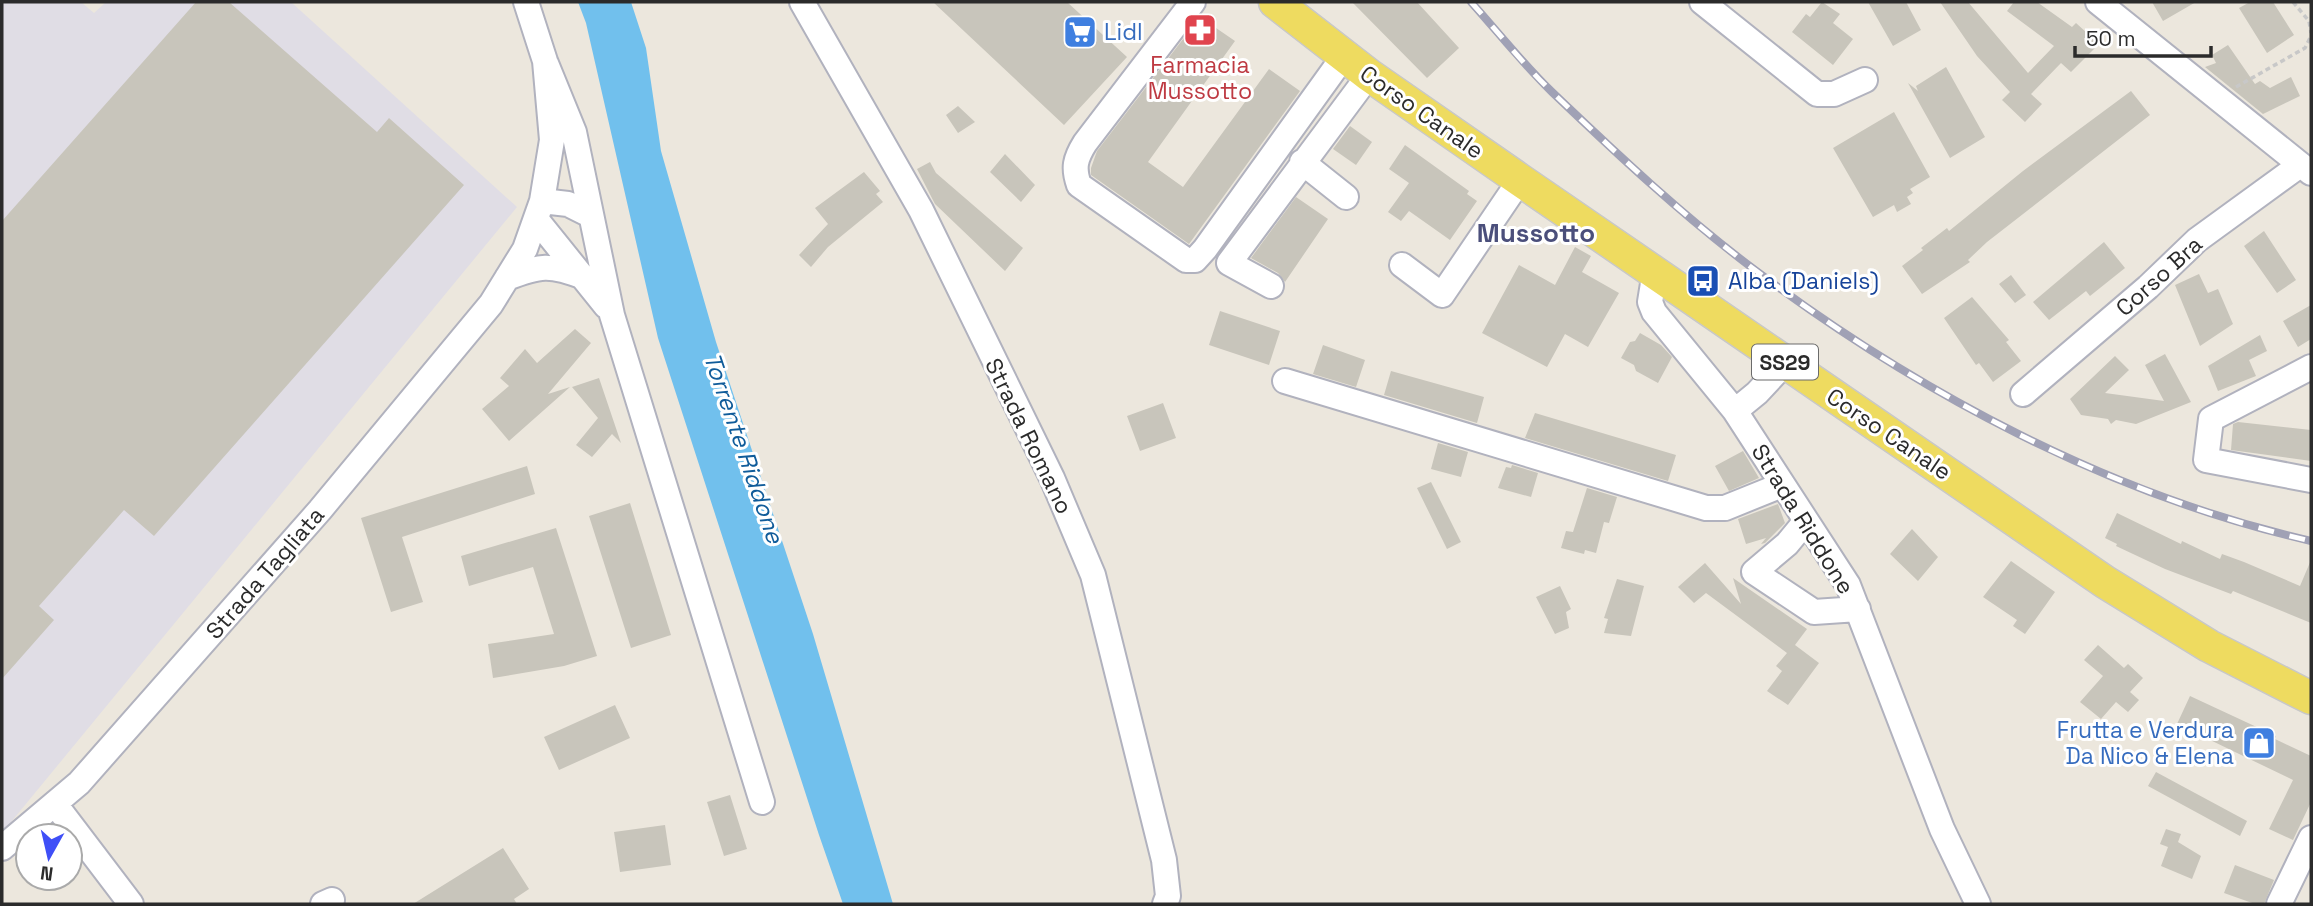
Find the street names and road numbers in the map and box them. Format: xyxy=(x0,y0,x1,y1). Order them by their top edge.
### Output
street label: Corso Canale xyxy=(1354,58,1490,166)
street label: Corso Bra xyxy=(2109,229,2209,323)
road number: SS29 xyxy=(1752,344,1818,380)
street label: Strada Romano xyxy=(978,353,1080,519)
street label: Corso Canale xyxy=(1821,381,1957,487)
street label: Strada Riddone xyxy=(1745,438,1861,600)
street label: Strada Tagliata xyxy=(199,501,331,645)

